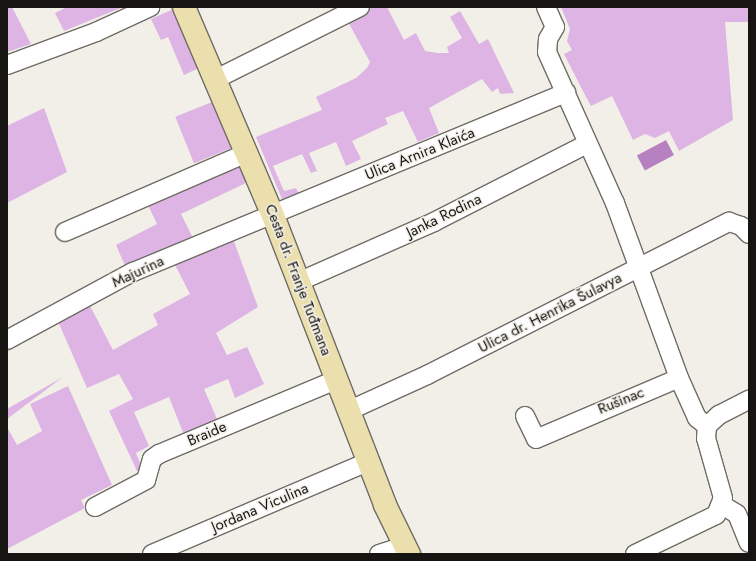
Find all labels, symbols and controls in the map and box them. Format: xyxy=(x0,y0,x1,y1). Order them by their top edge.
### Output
street label: Ulica Arnira Klaića xyxy=(363,124,477,184)
street label: Janka Rodina xyxy=(404,190,484,242)
street label: Cesta dr. Franje Tuđmana xyxy=(261,202,335,358)
street label: Majurina xyxy=(109,252,167,292)
street label: Ulica dr. Henrika Šulavya xyxy=(475,269,625,357)
street label: Rušinac xyxy=(595,384,647,418)
street label: Braide xyxy=(185,418,229,450)
street label: Jordana Viculina xyxy=(209,479,311,537)

